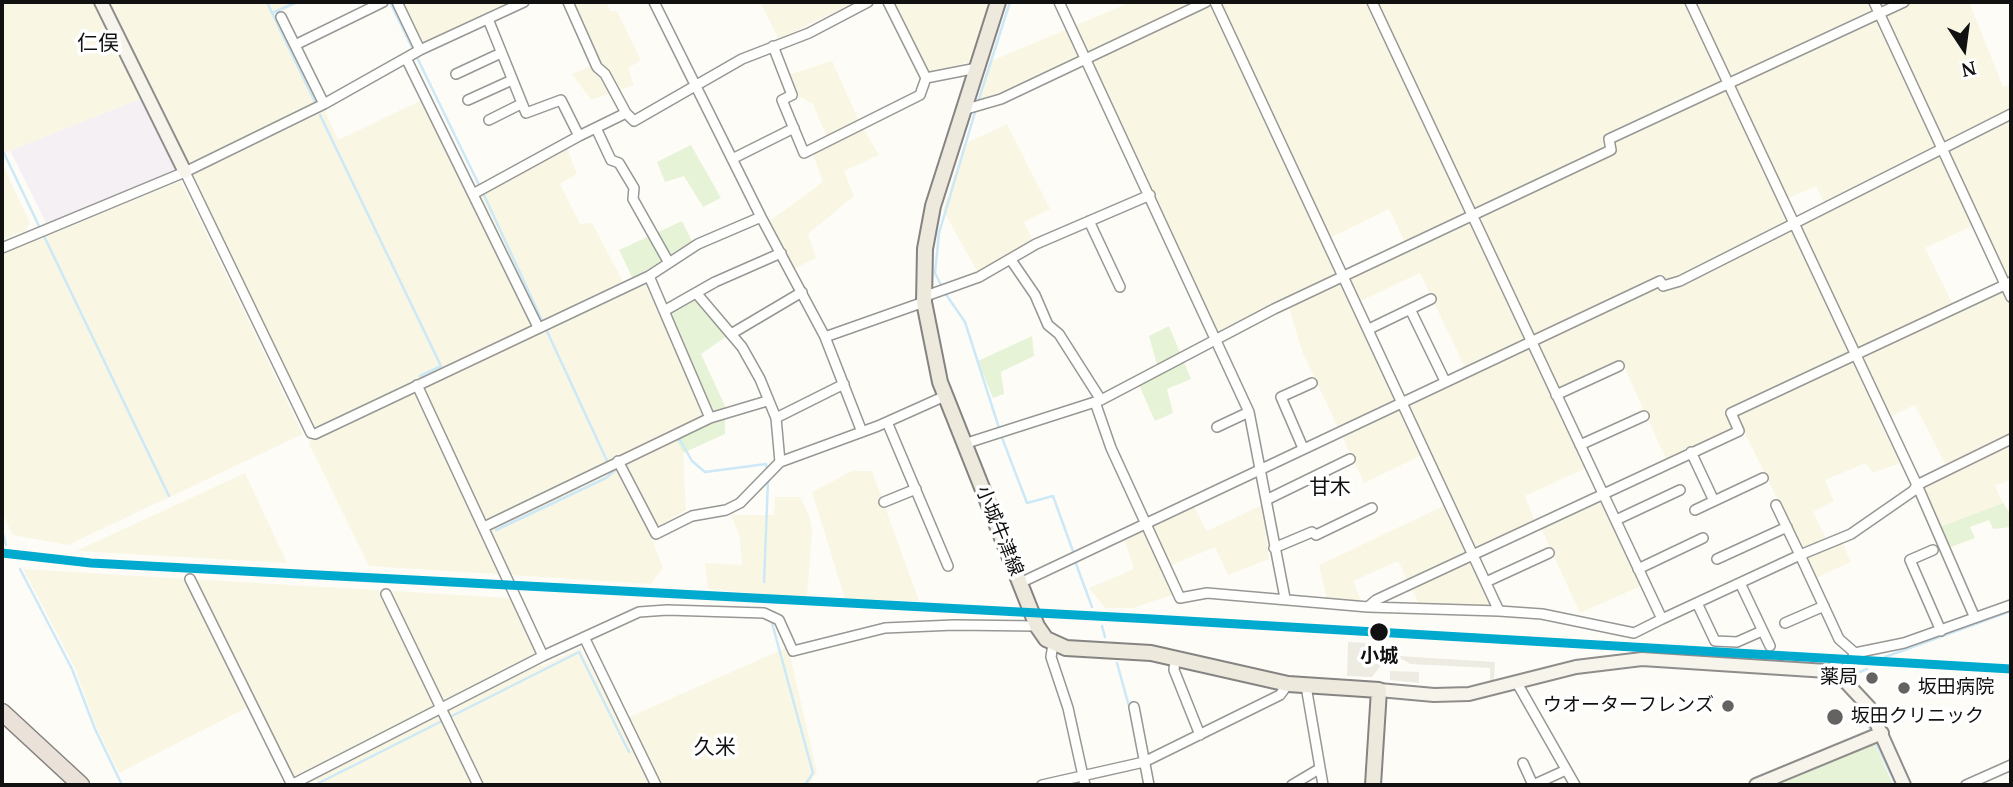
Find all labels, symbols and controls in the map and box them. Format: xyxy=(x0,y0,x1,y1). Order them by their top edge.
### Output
north arrow xyxy=(1929,14,1999,84)
district label: 仁俣 xyxy=(77,31,119,57)
text: N xyxy=(1959,56,1979,84)
district label: 甘木 xyxy=(1309,475,1351,501)
street label: 小城牛津線 xyxy=(971,483,1027,579)
marker: 小城 xyxy=(1368,621,1390,643)
place label: 小城 xyxy=(1360,646,1398,668)
place label: 薬局 xyxy=(1820,667,1858,689)
marker: 薬局 xyxy=(1864,670,1880,686)
place label: 坂田病院 xyxy=(1918,677,1994,699)
marker: 坂田病院 xyxy=(1896,680,1912,696)
place label: ウオーターフレンズ xyxy=(1543,695,1714,717)
marker: ウオーターフレンズ xyxy=(1720,698,1736,714)
place label: 坂田クリニック xyxy=(1851,706,1984,728)
marker: 坂田クリニック xyxy=(1825,707,1845,727)
district label: 久米 xyxy=(694,735,736,761)

